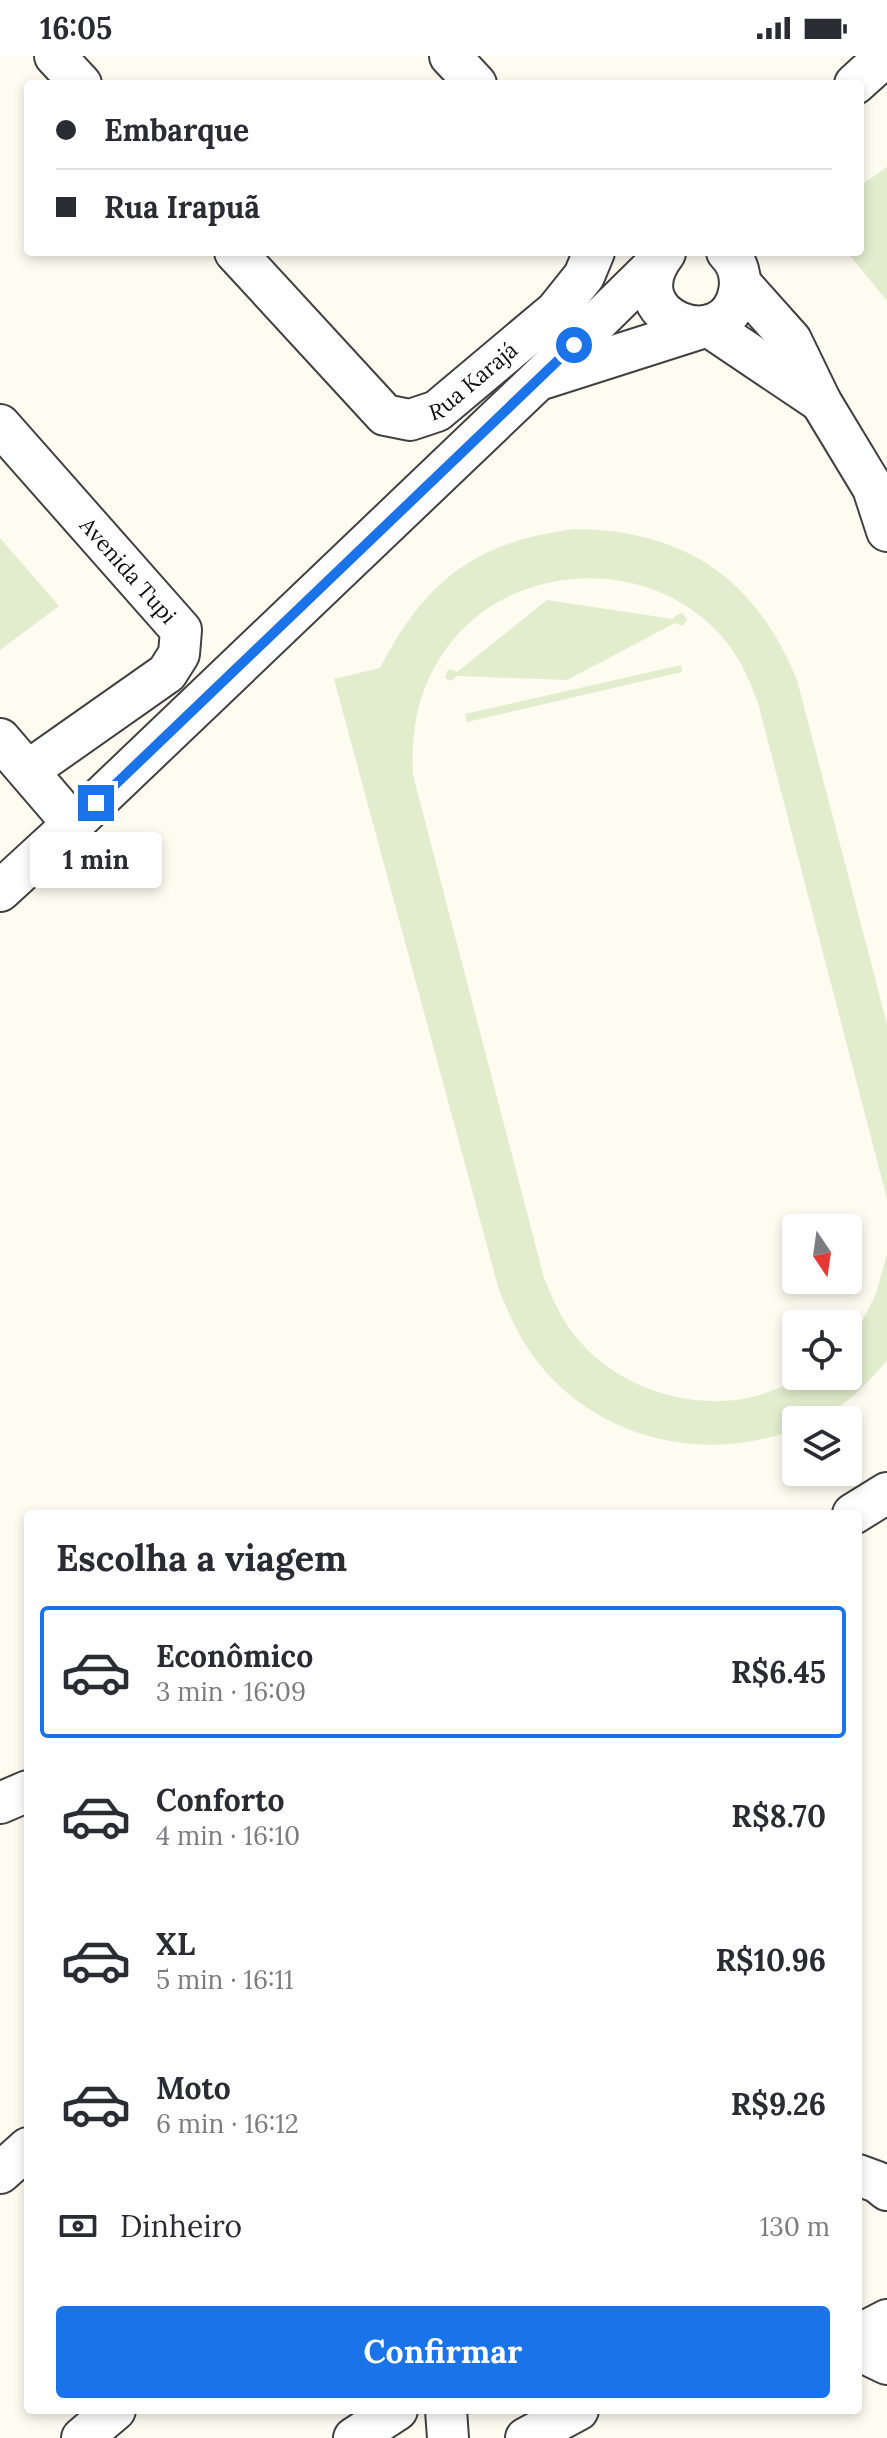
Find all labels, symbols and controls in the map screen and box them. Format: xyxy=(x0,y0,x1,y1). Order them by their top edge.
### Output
text: 16:05 xyxy=(40,9,112,47)
text: Embarque xyxy=(104,111,249,149)
text: Rua Irapuã xyxy=(104,188,260,226)
route start xyxy=(556,327,592,363)
street label: Rua Karajá xyxy=(425,335,523,427)
street label: Avenida Tupi xyxy=(73,511,183,629)
route end xyxy=(78,785,114,821)
callout: 1 min xyxy=(30,831,162,887)
text: 1 min xyxy=(63,843,129,876)
north arrow xyxy=(782,1214,862,1294)
map controls xyxy=(782,1214,862,1486)
button: locate xyxy=(782,1310,862,1390)
button: layers xyxy=(782,1406,862,1486)
text: Escolha a viagem xyxy=(56,1535,347,1581)
icon: car xyxy=(60,1636,132,1708)
text: Econômico xyxy=(156,1637,313,1675)
text: R$6.45 xyxy=(731,1653,826,1691)
text: 3 min · 16:09 xyxy=(156,1675,306,1708)
icon: car xyxy=(60,1780,132,1852)
text: Conforto xyxy=(156,1781,284,1819)
text: R$8.70 xyxy=(731,1797,826,1835)
text: 4 min · 16:10 xyxy=(156,1819,300,1852)
icon: car xyxy=(60,1924,132,1996)
text: XL xyxy=(156,1925,195,1963)
text: R$10.96 xyxy=(716,1941,826,1979)
text: 5 min · 16:11 xyxy=(156,1963,293,1996)
icon: car xyxy=(60,2068,132,2140)
text: Moto xyxy=(156,2069,231,2107)
text: R$9.26 xyxy=(731,2085,826,2123)
text: 6 min · 16:12 xyxy=(156,2107,299,2140)
icon: cash xyxy=(56,2204,100,2248)
text: Dinheiro xyxy=(120,2207,242,2245)
text: 130 m xyxy=(760,2210,830,2243)
button: Confirmar xyxy=(56,2306,830,2398)

